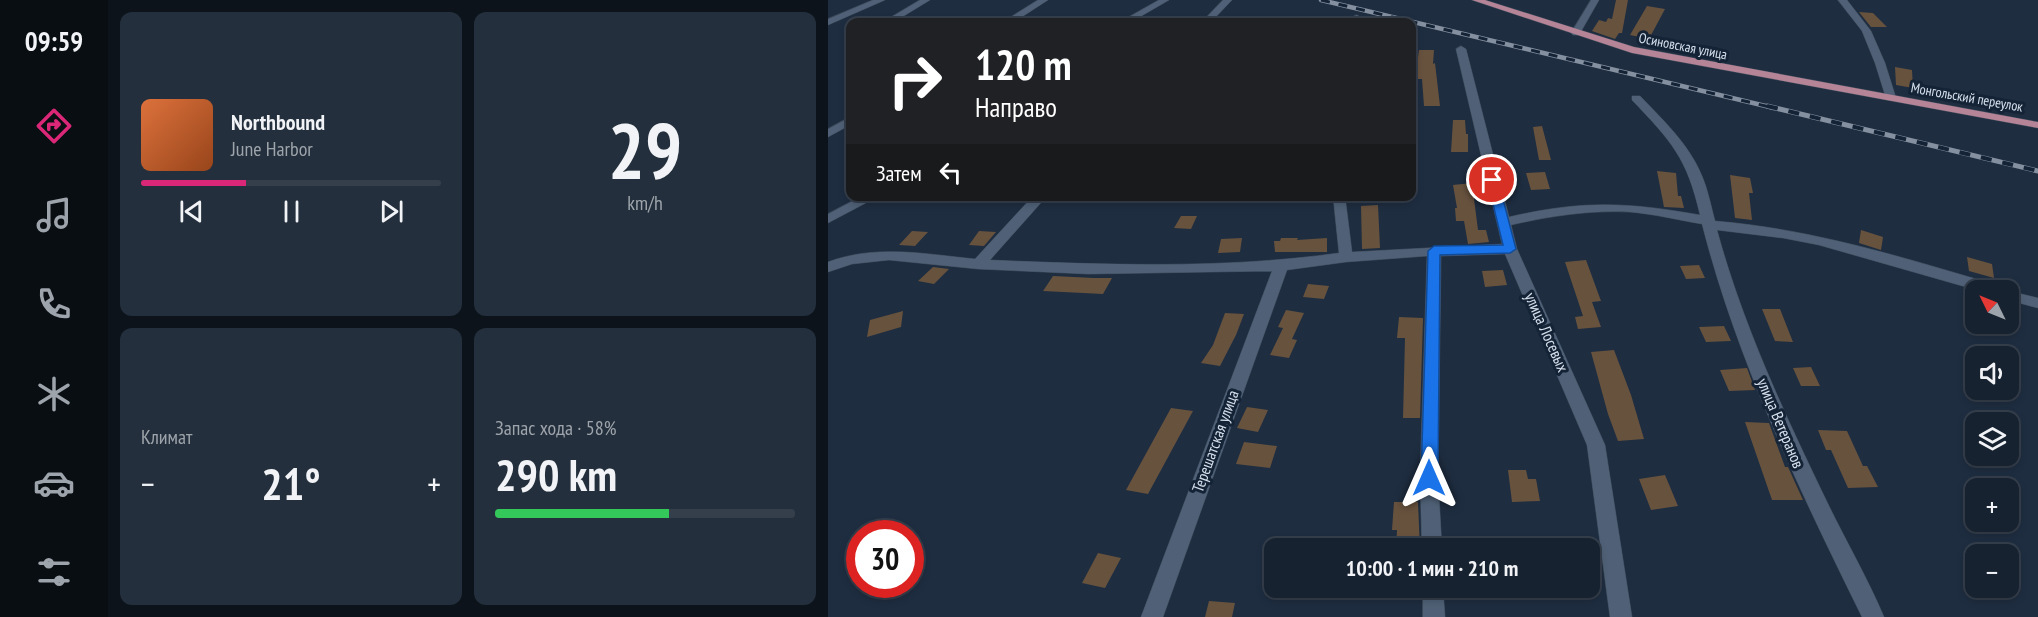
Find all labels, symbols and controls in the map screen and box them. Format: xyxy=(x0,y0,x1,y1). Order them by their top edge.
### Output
text: 09:59 xyxy=(25,24,83,58)
street label: Осиновская улица xyxy=(1637,29,1729,63)
text: 120 m xyxy=(975,37,1072,92)
icon: right xyxy=(876,42,954,120)
street label: Монгольский переулок xyxy=(1910,78,2025,116)
text: Направо xyxy=(975,90,1057,124)
text: 29 xyxy=(608,100,682,201)
icon: directions xyxy=(33,105,75,147)
text: Northbound xyxy=(231,108,325,136)
text: June Harbor xyxy=(231,136,313,162)
pin xyxy=(1466,154,1517,205)
icon: left xyxy=(934,156,967,189)
text: Затем xyxy=(876,159,922,187)
icon: arrive xyxy=(1475,163,1508,196)
text: km/h xyxy=(627,190,663,216)
icon: music xyxy=(33,194,75,236)
icon: previous xyxy=(175,195,208,228)
icon: pause xyxy=(275,195,308,228)
icon: next xyxy=(375,195,408,228)
north arrow xyxy=(1965,280,2019,334)
map controls xyxy=(1965,280,2019,598)
icon: phone xyxy=(33,283,75,325)
street label: улица Лосевых xyxy=(1521,289,1574,375)
button: sound xyxy=(1965,346,2019,400)
icon: climate xyxy=(33,373,75,415)
street label: улица Ветеранов xyxy=(1753,375,1809,471)
street label: Терешатская улица xyxy=(1187,387,1243,495)
button: layers xyxy=(1965,412,2019,466)
text: Запас хода · 58% xyxy=(495,415,616,441)
text: Климат xyxy=(141,424,192,450)
text: 290 km xyxy=(495,445,617,503)
position arrow xyxy=(1397,446,1461,510)
text: 21° xyxy=(261,454,321,512)
icon: car xyxy=(33,462,75,504)
text: − xyxy=(141,462,155,505)
text: + xyxy=(427,462,441,505)
button: + xyxy=(1965,478,2019,532)
speed limit sign: 30 xyxy=(846,520,924,598)
button: − xyxy=(1965,544,2019,598)
icon: filters xyxy=(33,551,75,593)
text: 10:00 · 1 мин · 210 m xyxy=(1346,554,1518,582)

